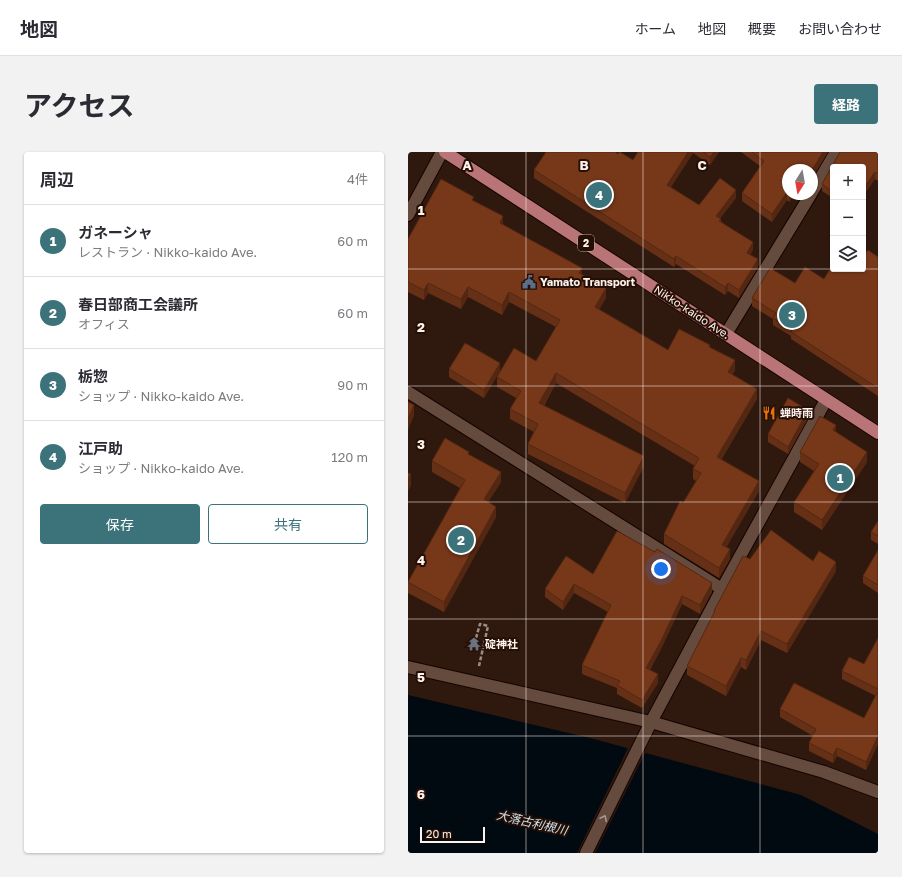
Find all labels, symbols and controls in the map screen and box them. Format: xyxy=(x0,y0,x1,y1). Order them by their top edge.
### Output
text: 地図 xyxy=(20,17,58,40)
text: ホーム xyxy=(634,20,676,37)
text: 地図 xyxy=(698,20,726,37)
text: 概要 xyxy=(748,20,776,37)
text: お問い合わせ xyxy=(798,20,882,37)
button: 経路 xyxy=(814,84,878,124)
text: アクセス xyxy=(24,89,135,122)
text: A xyxy=(462,157,472,173)
text: B xyxy=(579,157,589,173)
text: C xyxy=(697,157,707,173)
north arrow xyxy=(782,164,818,200)
map controls xyxy=(830,164,866,272)
button: + xyxy=(830,164,866,200)
text: 周辺 xyxy=(40,169,74,190)
text: 4件 xyxy=(347,171,368,187)
pin: 4 xyxy=(586,180,612,210)
button: − xyxy=(830,200,866,236)
text: 1 xyxy=(418,202,425,218)
text: ガネーシャ xyxy=(78,223,153,241)
text: 1 xyxy=(50,233,56,249)
text: 60 m xyxy=(337,233,368,249)
road number: 2 xyxy=(578,235,594,251)
button: layers xyxy=(830,236,866,272)
text: レストラン · Nikko-kaido Ave. xyxy=(78,244,257,260)
public building icon: Yamato Transport xyxy=(521,274,537,290)
place label: Yamato Transport xyxy=(540,275,636,288)
street label: Nikko-kaido Ave. xyxy=(652,282,733,341)
text: 春日部商工会議所 xyxy=(78,295,198,313)
pin: 3 xyxy=(779,300,805,330)
text: 2 xyxy=(49,305,57,321)
text: 60 m xyxy=(337,305,368,321)
text: オフィス xyxy=(78,316,130,332)
text: 2 xyxy=(417,319,425,335)
text: 栃惣 xyxy=(78,367,108,385)
text: 3 xyxy=(49,377,57,393)
text: 90 m xyxy=(337,377,368,393)
text: ショップ · Nikko-kaido Ave. xyxy=(78,388,244,404)
restaurant icon: 蝉時雨 xyxy=(761,405,777,421)
place label: 蝉時雨 xyxy=(780,406,813,419)
text: 3 xyxy=(417,436,425,452)
text: 江戸助 xyxy=(78,439,123,457)
text: 4 xyxy=(49,449,57,465)
text: 120 m xyxy=(331,449,368,465)
text: ショップ · Nikko-kaido Ave. xyxy=(78,460,244,476)
pin: 1 xyxy=(827,463,853,493)
button: 保存 xyxy=(40,504,200,544)
button: 共有 xyxy=(208,504,368,544)
pin: 2 xyxy=(448,525,474,555)
text: 4 xyxy=(417,552,425,568)
your location xyxy=(651,559,671,579)
temple icon: 碇神社 xyxy=(466,636,482,652)
place label: 碇神社 xyxy=(484,637,518,650)
text: 5 xyxy=(417,669,425,685)
text: 6 xyxy=(417,786,425,802)
water label: 大落古利根川 xyxy=(495,807,571,838)
one-way arrow xyxy=(599,815,606,822)
scale bar xyxy=(420,825,485,844)
text: 20 m xyxy=(426,827,452,840)

